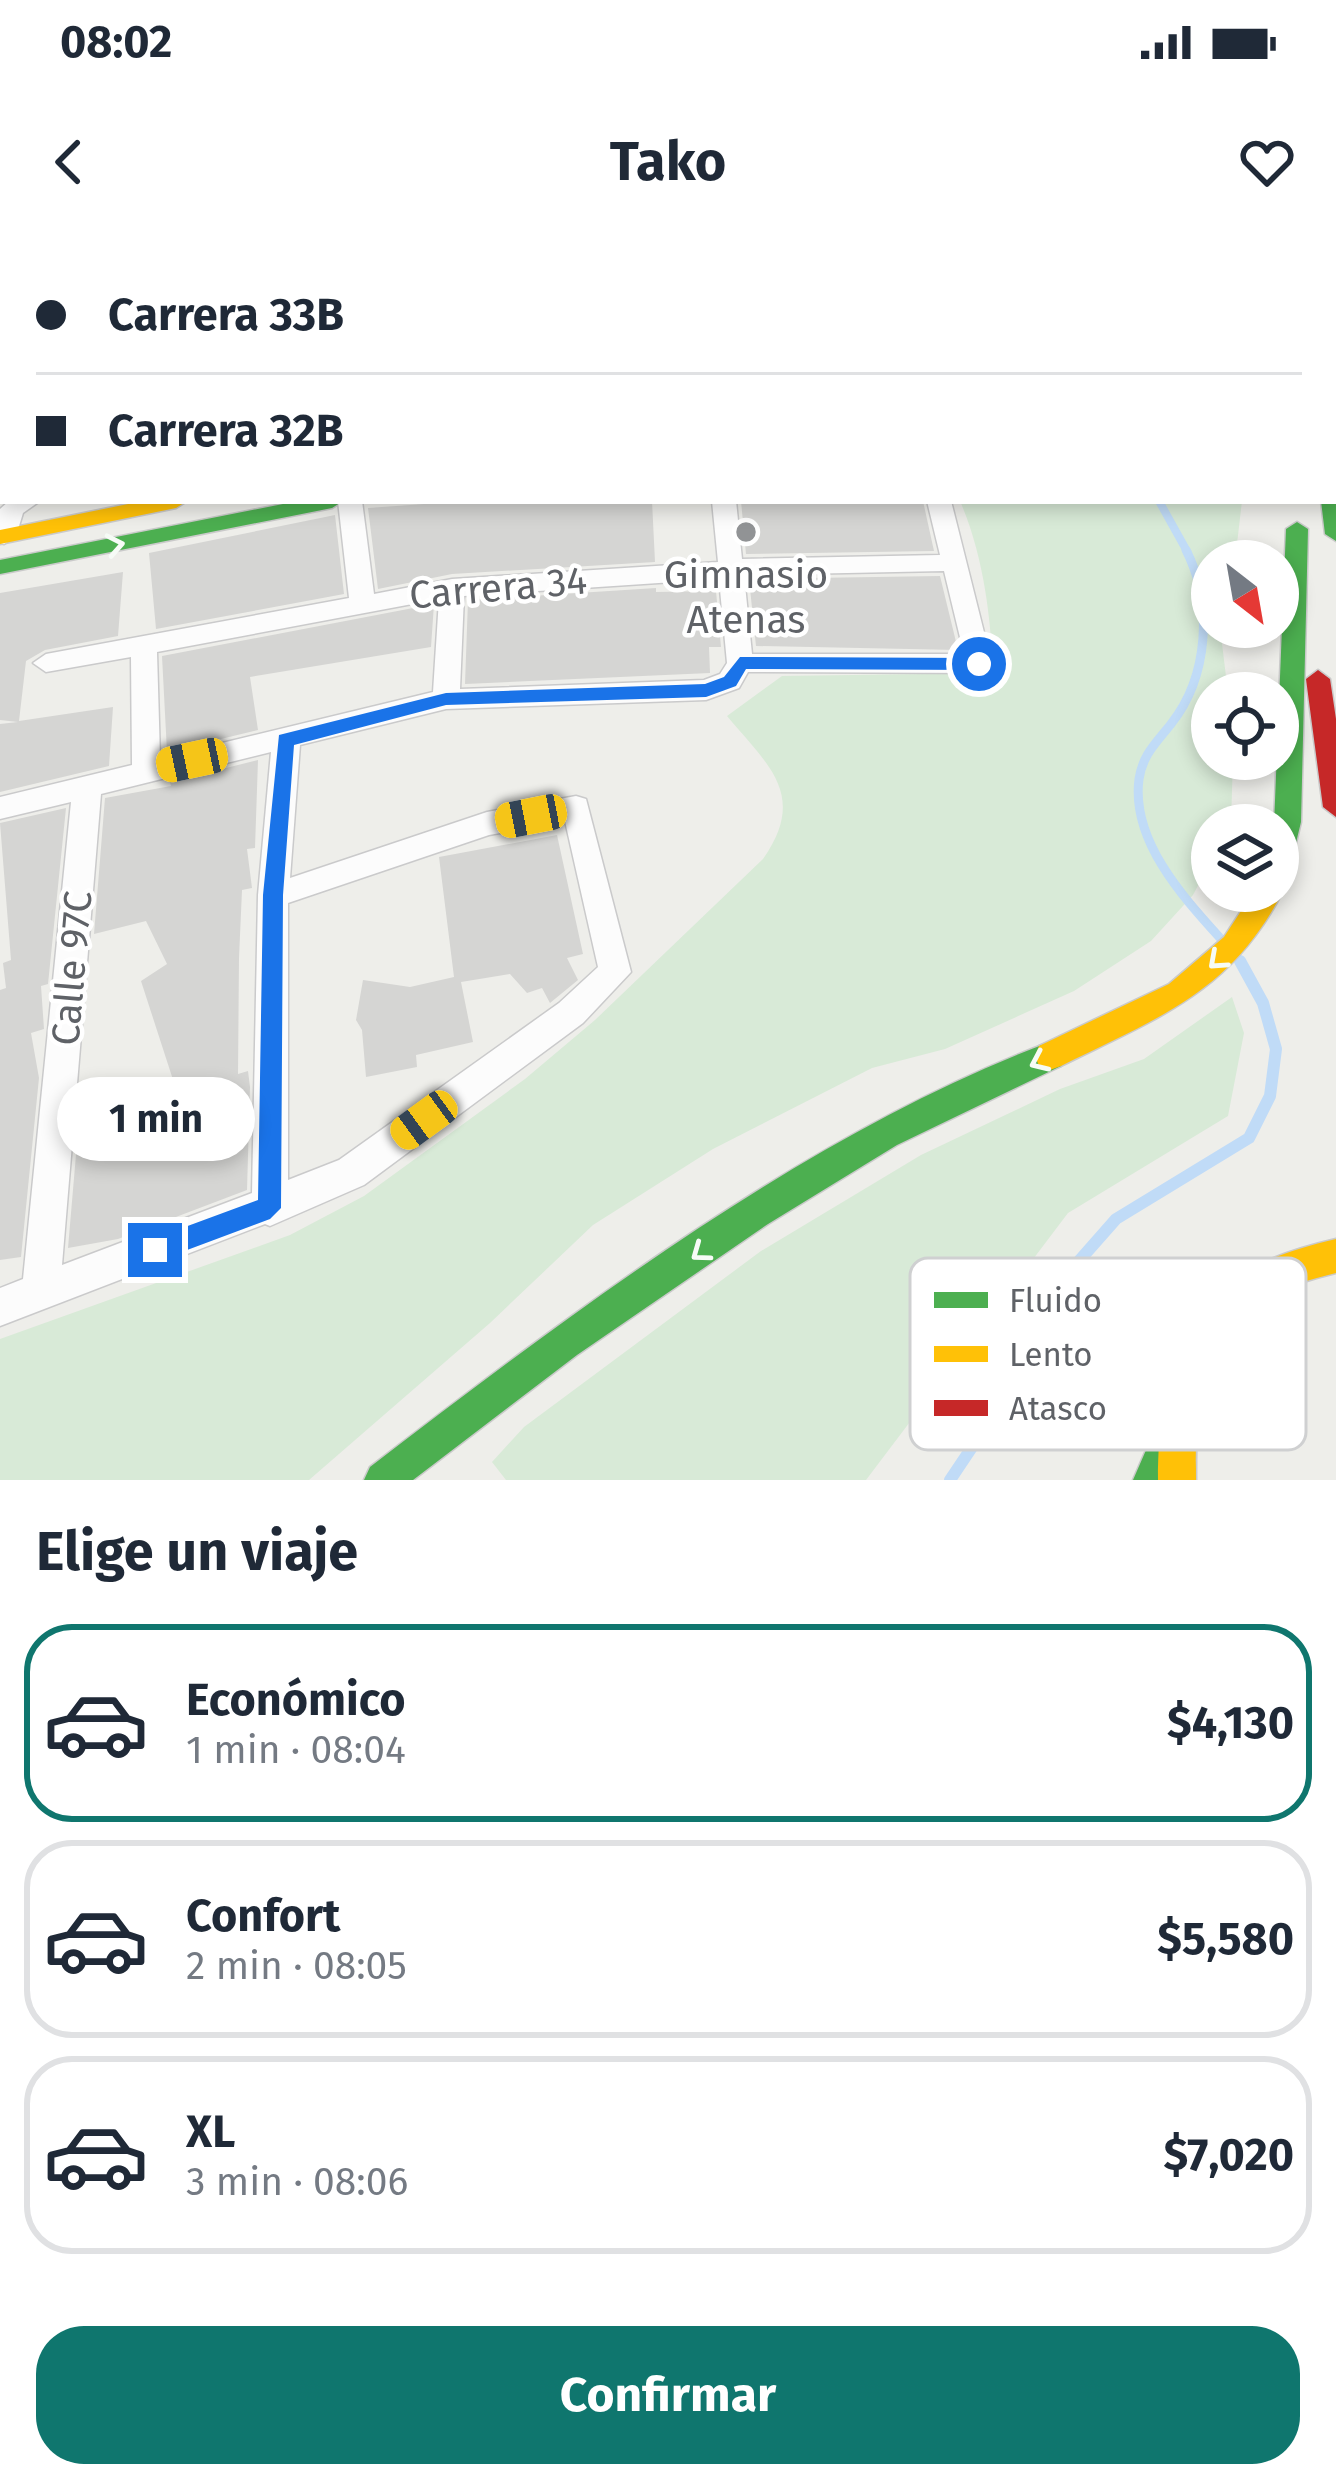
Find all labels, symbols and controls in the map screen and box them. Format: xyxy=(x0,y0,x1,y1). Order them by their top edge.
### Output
text: 08:02 xyxy=(60,15,172,69)
icon: back xyxy=(36,129,102,195)
icon: heart xyxy=(1234,129,1300,195)
text: Tako xyxy=(610,130,726,194)
text: Carrera 33B xyxy=(108,288,344,342)
text: Carrera 32B xyxy=(108,404,343,458)
marker: Gimnasio Atenas xyxy=(733,519,759,545)
one-way arrow xyxy=(105,533,125,559)
north arrow xyxy=(1191,540,1299,648)
map controls xyxy=(1191,540,1299,912)
place label: Gimnasio Atenas xyxy=(664,552,828,643)
street label: Carrera 34 xyxy=(407,557,589,619)
route start xyxy=(952,637,1006,691)
button: locate xyxy=(1191,672,1299,780)
car xyxy=(153,735,231,785)
car xyxy=(492,791,570,841)
button: layers xyxy=(1191,804,1299,912)
street label: Calle 97C xyxy=(42,889,102,1047)
one-way arrow xyxy=(1209,947,1231,969)
one-way arrow xyxy=(1030,1048,1051,1072)
callout: 1 min xyxy=(56,1076,254,1160)
car xyxy=(384,1084,464,1156)
text: 1 min xyxy=(109,1096,203,1142)
route end xyxy=(128,1223,182,1277)
one-way arrow xyxy=(691,1239,713,1261)
legend xyxy=(910,1258,1306,1450)
text: Fluido xyxy=(1009,1281,1102,1321)
text: Lento xyxy=(1009,1335,1093,1375)
text: Atasco xyxy=(1009,1389,1107,1429)
text: Elige un viaje xyxy=(36,1520,358,1584)
icon: car xyxy=(42,1669,150,1777)
text: Económico xyxy=(186,1673,406,1727)
text: $4,130 xyxy=(1167,1696,1294,1750)
text: 1 min · 08:04 xyxy=(186,1727,406,1773)
icon: car xyxy=(42,1885,150,1993)
text: Confort xyxy=(186,1889,341,1943)
text: $5,580 xyxy=(1157,1912,1294,1966)
text: 2 min · 08:05 xyxy=(186,1943,407,1989)
icon: car xyxy=(42,2101,150,2209)
text: XL xyxy=(186,2105,235,2159)
text: $7,020 xyxy=(1164,2128,1294,2182)
text: 3 min · 08:06 xyxy=(186,2159,408,2205)
button: Confirmar xyxy=(36,2326,1300,2464)

